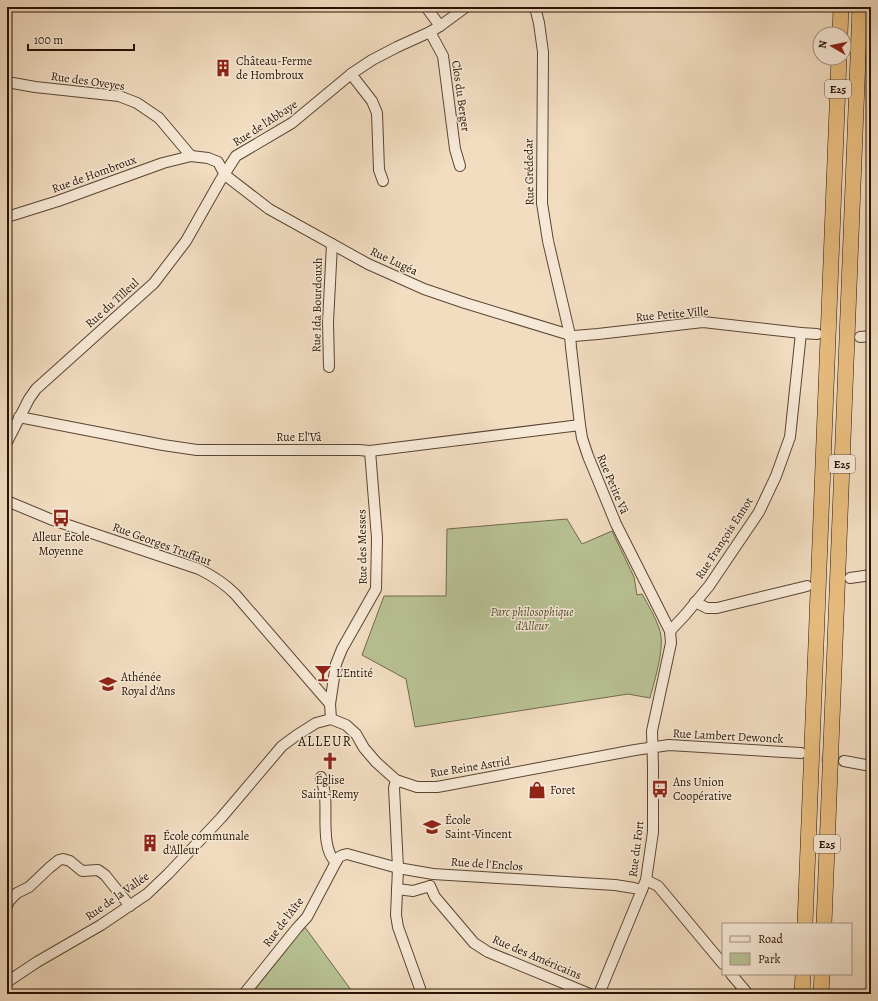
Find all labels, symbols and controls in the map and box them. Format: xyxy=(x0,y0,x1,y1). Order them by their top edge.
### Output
scale bar xyxy=(28,26,134,52)
north arrow xyxy=(812,26,852,66)
text: 100 m xyxy=(34,32,63,48)
text: N xyxy=(815,39,831,50)
place label: Château-Ferme de Hombroux xyxy=(236,53,312,83)
building icon: Château-Ferme de Hombroux xyxy=(213,58,233,78)
street label: Clos du Berger xyxy=(448,59,474,133)
street label: Rue des Oveyes xyxy=(50,68,126,94)
road number: E25 xyxy=(825,80,851,98)
street label: Rue de l'Abbaye xyxy=(230,96,300,150)
street label: Rue Grédedar xyxy=(520,138,538,206)
street label: Rue de Hombroux xyxy=(49,151,139,197)
street label: Rue Lugéa xyxy=(368,243,421,279)
street label: Rue Ida Bourdouxh xyxy=(308,257,326,352)
street label: Rue du Tilleul xyxy=(82,275,142,331)
street label: Rue Petite Ville xyxy=(635,303,709,325)
street label: Rue El'Vâ xyxy=(276,429,322,445)
street label: Rue Petite Vâ xyxy=(593,452,633,517)
road number: E25 xyxy=(829,455,855,473)
street label: Rue François Ennot xyxy=(691,494,757,582)
bus stop icon: Alleur École Moyenne xyxy=(51,508,71,528)
street label: Rue des Messes xyxy=(353,509,371,585)
street label: Rue Georges Truffaut xyxy=(110,519,214,569)
place label: Alleur École Moyenne xyxy=(31,529,90,559)
park label: Parc philosophique d'Alleur xyxy=(490,604,574,634)
bar icon: L'Entité xyxy=(313,663,333,683)
place label: L'Entité xyxy=(336,665,373,681)
place label: Athénée Royal d’Ans xyxy=(120,669,176,699)
school or university icon: Athénée Royal d’Ans xyxy=(98,674,118,694)
street label: Rue Lambert Dewonck xyxy=(672,725,784,747)
district label: ALLEUR xyxy=(297,732,352,751)
church icon: Église Saint-Remy xyxy=(320,751,340,771)
street label: Rue Reine Astrid xyxy=(429,753,512,781)
place label: Église Saint-Remy xyxy=(301,772,359,802)
place label: Ans Union Coopérative xyxy=(672,774,732,804)
bus stop icon: Ans Union Coopérative xyxy=(650,779,670,799)
shop icon: Foret xyxy=(527,780,547,800)
place label: Foret xyxy=(550,782,575,798)
place label: École Saint-Vincent xyxy=(445,812,512,842)
school or university icon: École Saint-Vincent xyxy=(422,817,442,837)
street label: Rue du Fort xyxy=(625,820,647,878)
place label: École communale d'Alleur xyxy=(163,828,249,858)
building icon: École communale d'Alleur xyxy=(140,833,160,853)
road number: E25 xyxy=(814,835,840,853)
street label: Rue de l'Enclos xyxy=(450,853,524,875)
street label: Rue de la Vallée xyxy=(82,868,152,924)
street label: Rue de l'Aîte xyxy=(259,894,307,950)
legend xyxy=(722,923,852,975)
street label: Rue des Américains xyxy=(490,931,584,983)
text: Road xyxy=(758,931,784,947)
text: Park xyxy=(758,951,781,967)

